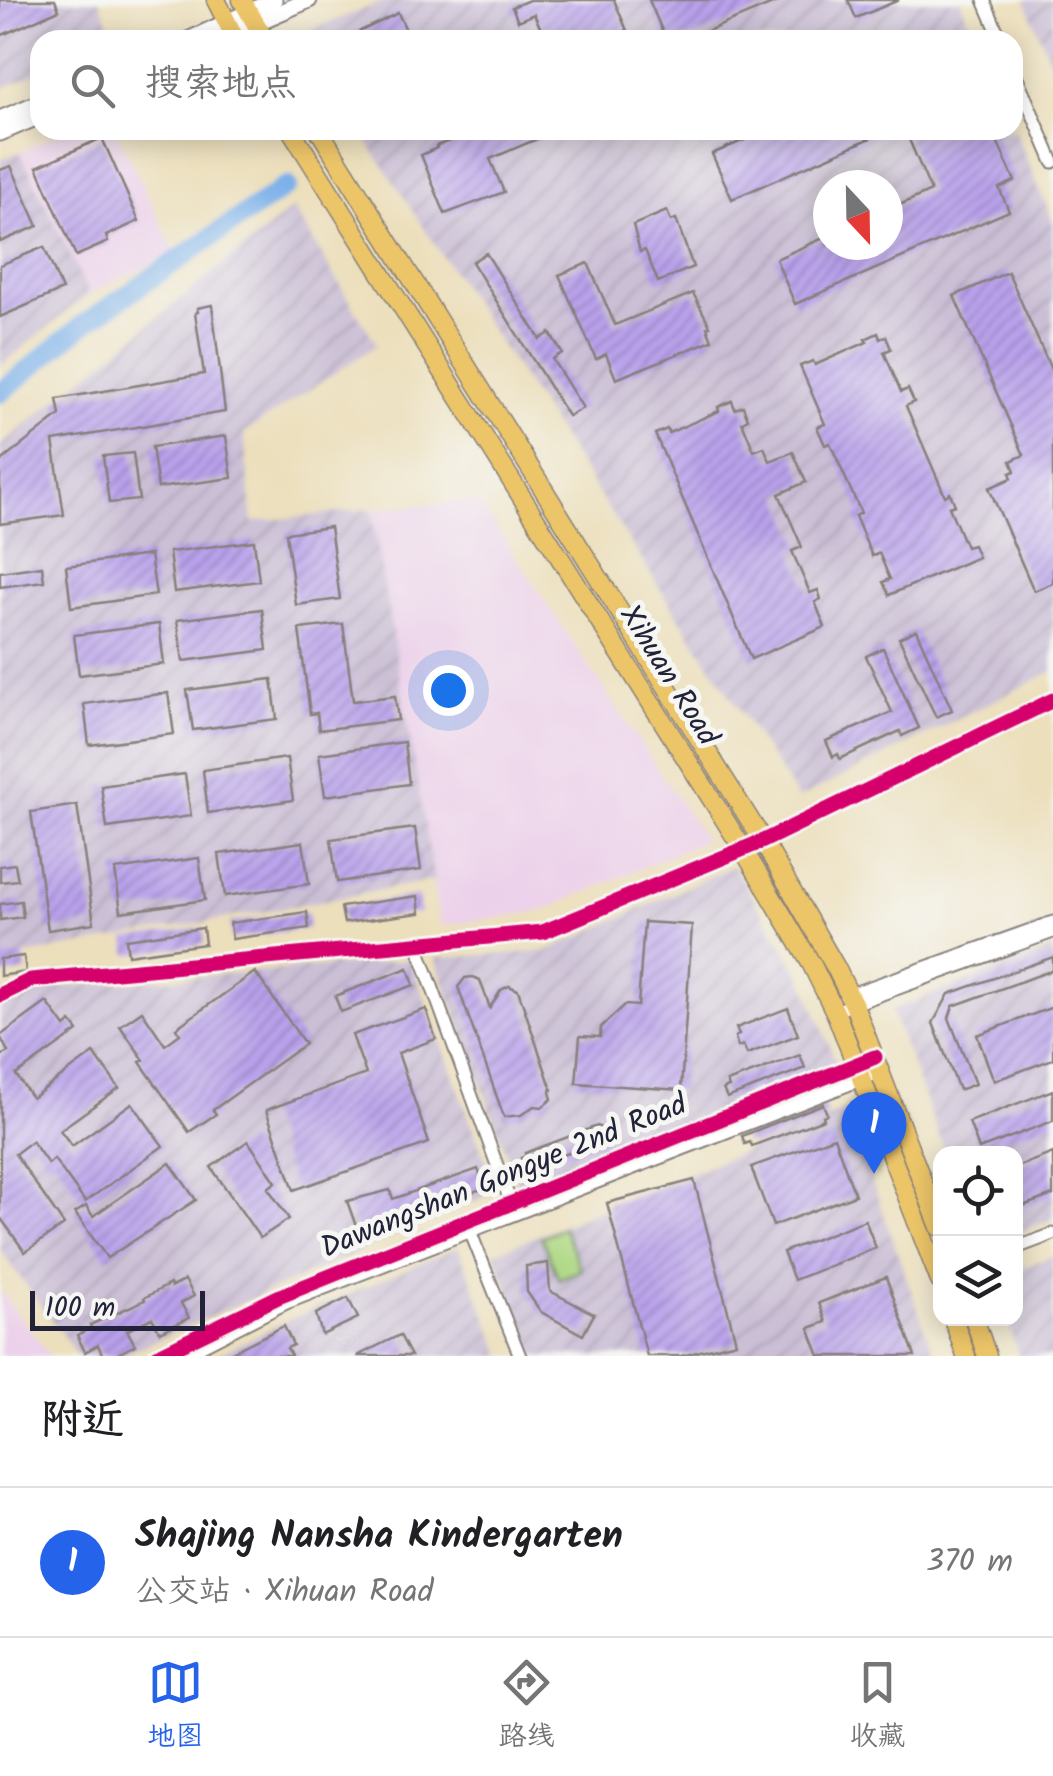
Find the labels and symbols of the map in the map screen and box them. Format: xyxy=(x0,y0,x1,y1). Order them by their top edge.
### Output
north arrow xyxy=(813,170,903,260)
street label: Xihuan Road xyxy=(606,596,731,757)
your location xyxy=(423,665,474,716)
street label: Dawangshan Gongye 2nd Road xyxy=(314,1081,695,1273)
pin: 1 xyxy=(842,1092,906,1174)
scale bar xyxy=(30,1286,205,1330)

